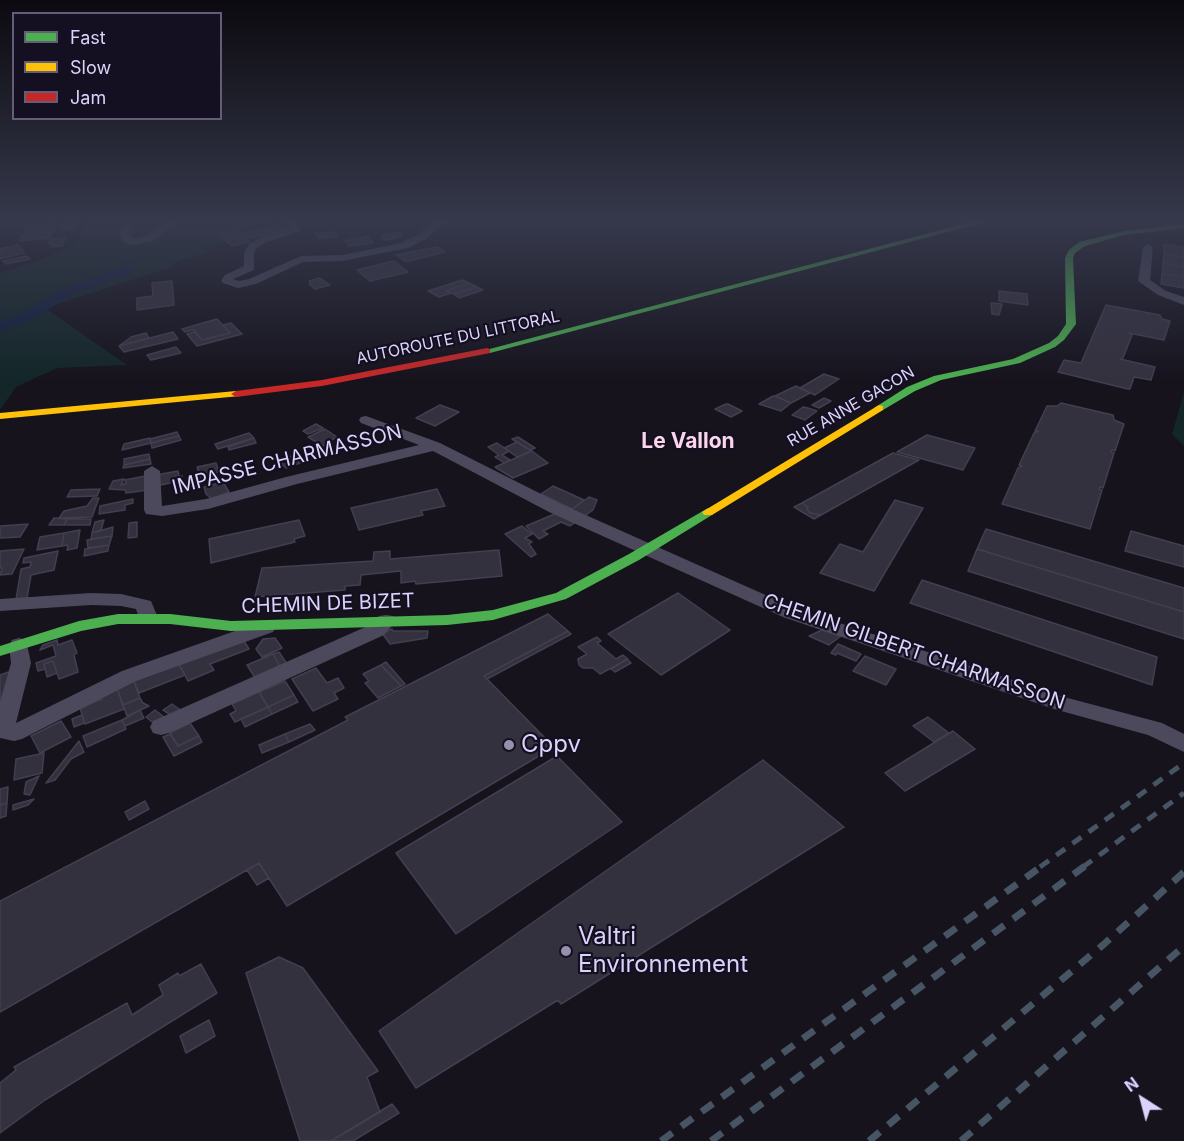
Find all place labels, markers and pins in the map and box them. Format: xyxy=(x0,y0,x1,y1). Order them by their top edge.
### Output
place label: Cppv xyxy=(521,731,581,759)
marker: Cppv xyxy=(502,738,516,752)
place label: Valtri Environnement xyxy=(578,923,748,979)
marker: Valtri Environnement xyxy=(559,944,573,958)

